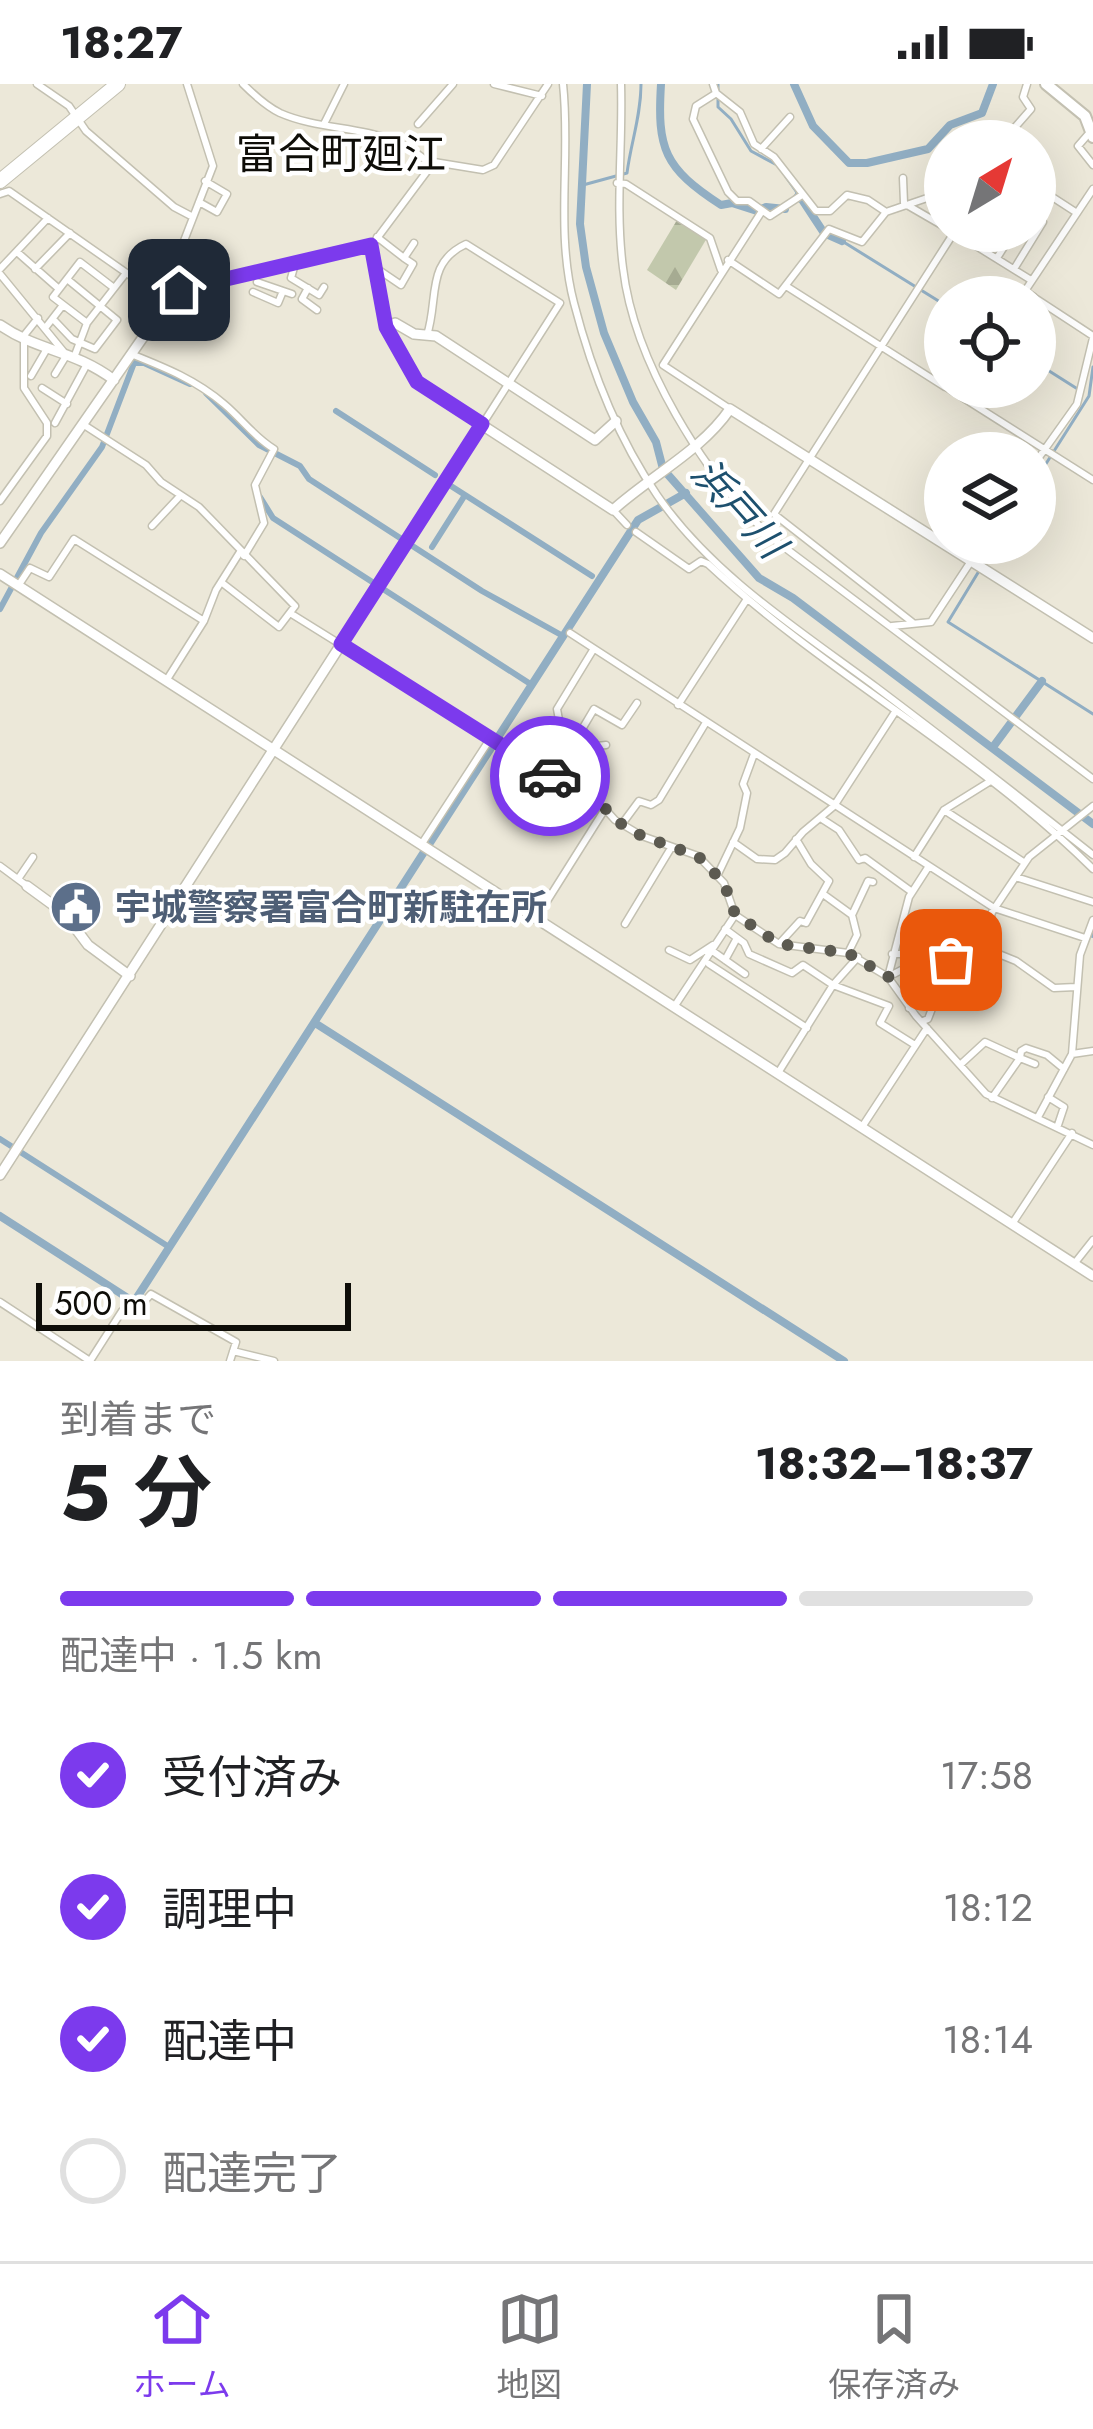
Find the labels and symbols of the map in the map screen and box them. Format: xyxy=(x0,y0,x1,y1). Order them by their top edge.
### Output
north arrow xyxy=(924,120,1056,252)
district label: 富合町廻江 xyxy=(236,124,446,185)
pin xyxy=(128,239,230,341)
water label: 浜戸川 xyxy=(678,446,802,574)
courier xyxy=(490,716,610,836)
public building icon: 宇城警察署富合町新駐在所 xyxy=(48,879,104,935)
place label: 宇城警察署富合町新駐在所 xyxy=(115,881,547,933)
pin xyxy=(900,909,1002,1011)
scale bar xyxy=(36,1277,351,1330)

